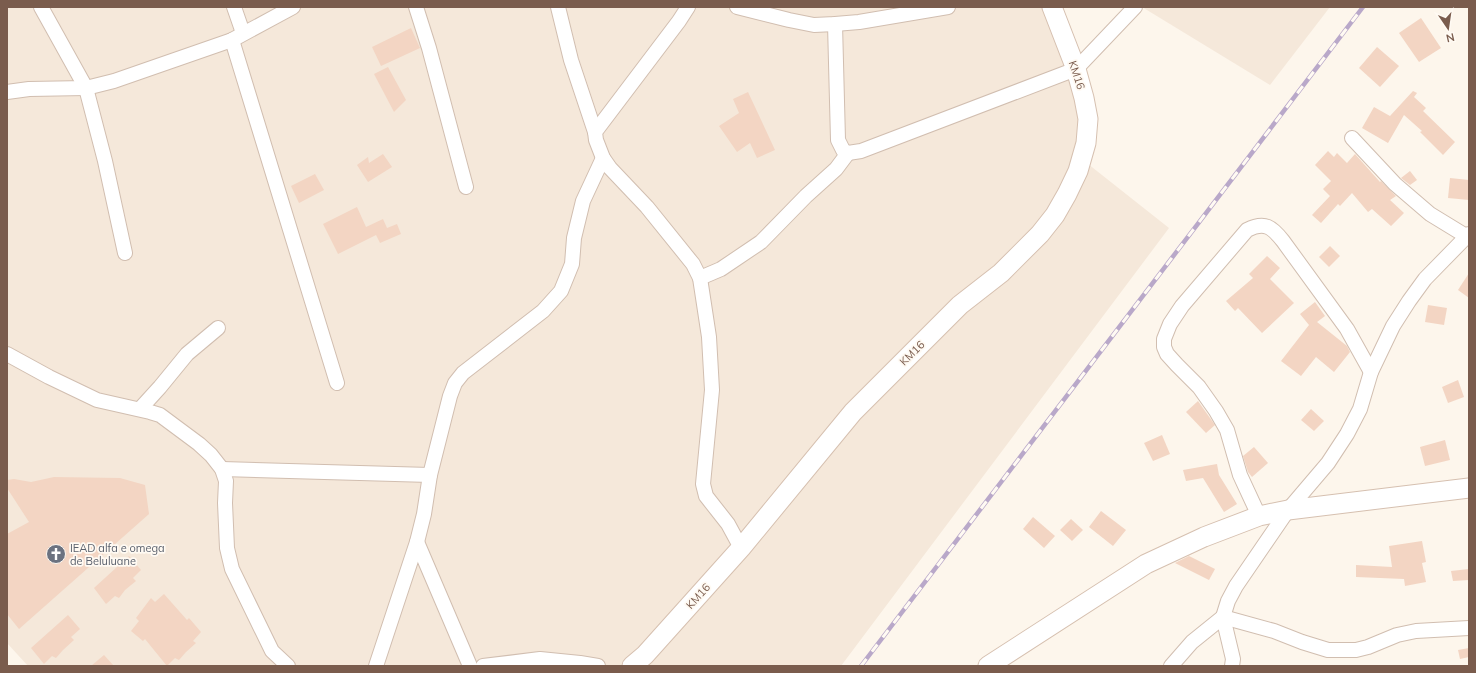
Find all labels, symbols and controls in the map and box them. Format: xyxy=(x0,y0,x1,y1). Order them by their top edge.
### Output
north arrow xyxy=(1428,8,1468,48)
text: N xyxy=(1445,30,1456,45)
street label: KM16 xyxy=(1066,59,1088,92)
street label: KM16 xyxy=(897,337,928,368)
place label: IEAD alfa e omega de Beluluane xyxy=(70,541,165,568)
church icon: IEAD alfa e omega de Beluluane xyxy=(45,543,67,565)
street label: KM16 xyxy=(683,580,713,612)

